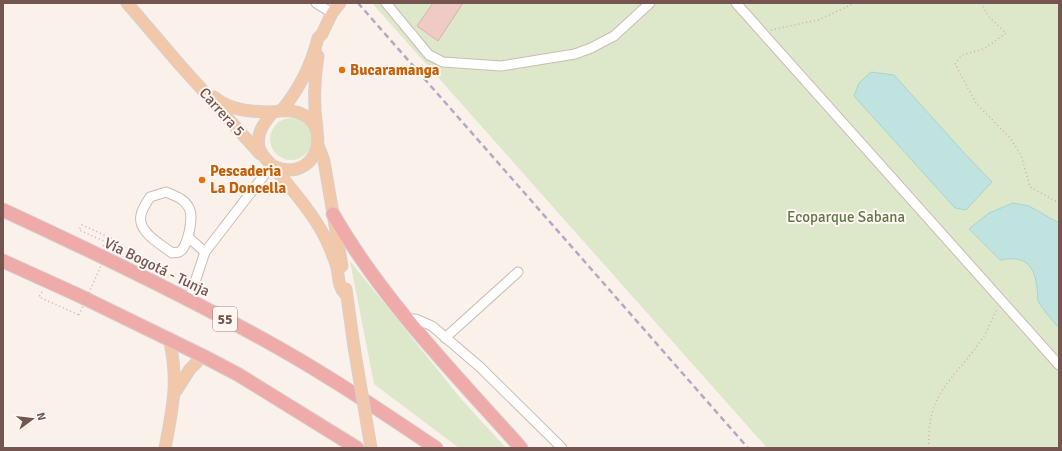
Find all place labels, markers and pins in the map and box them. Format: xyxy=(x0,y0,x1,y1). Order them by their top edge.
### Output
place label: Bucaramanga xyxy=(350,61,440,79)
marker: Bucaramanga xyxy=(337,65,347,75)
place label: Pescaderia La Doncella xyxy=(210,162,287,197)
marker: Pescaderia La Doncella xyxy=(197,175,207,185)

